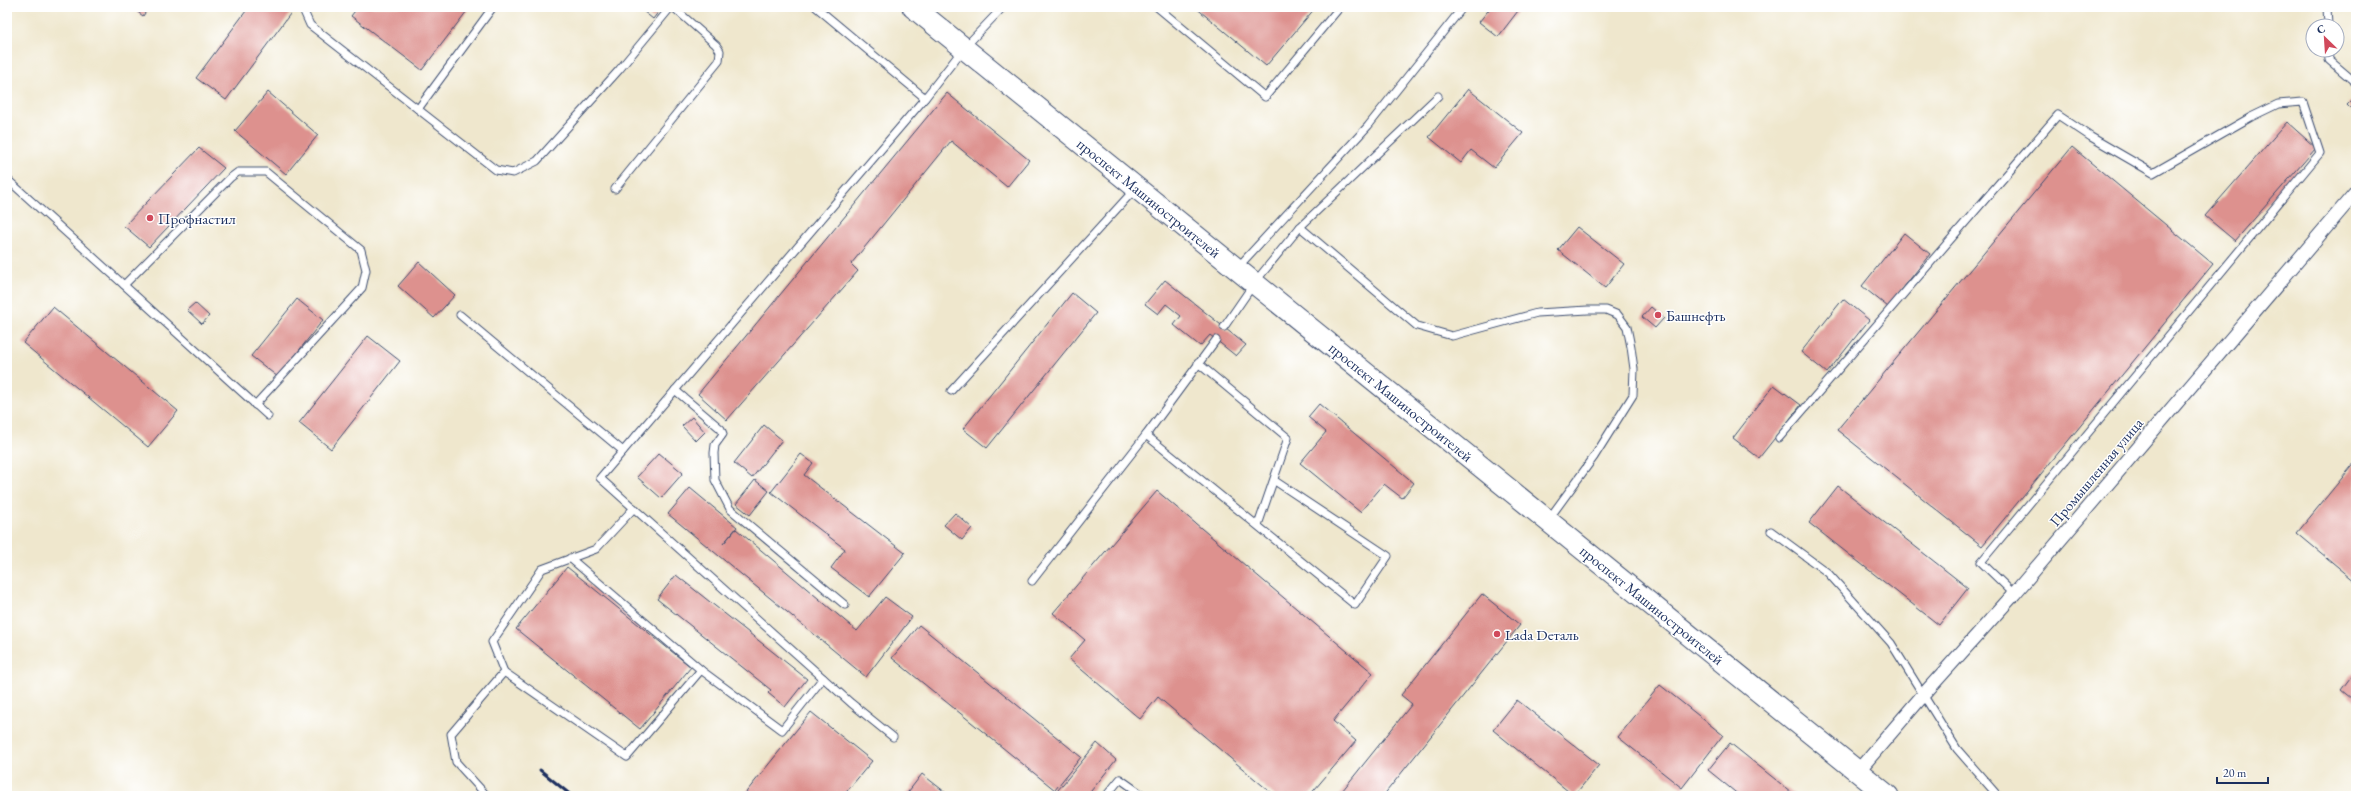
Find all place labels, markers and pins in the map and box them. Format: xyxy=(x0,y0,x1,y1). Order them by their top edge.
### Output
place label: Профнастил xyxy=(158,209,236,228)
marker: Профнастил xyxy=(145,213,155,223)
place label: Башнефть xyxy=(1666,306,1726,325)
marker: Башнефть xyxy=(1653,310,1663,320)
place label: Lada Dеталь xyxy=(1505,625,1579,644)
marker: Lada Dеталь xyxy=(1492,629,1502,639)

